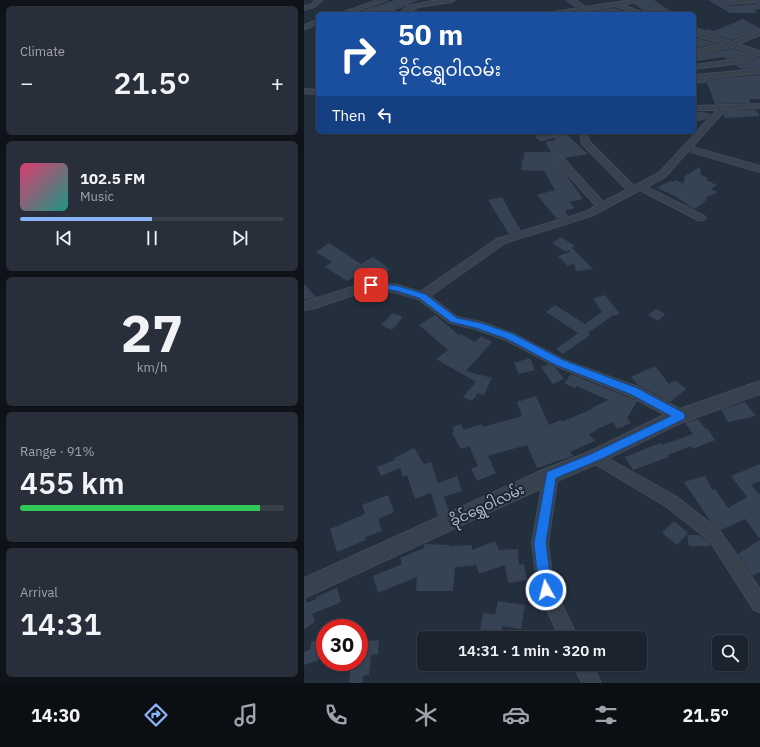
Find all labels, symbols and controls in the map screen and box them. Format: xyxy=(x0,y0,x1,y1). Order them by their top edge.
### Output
text: 50 m xyxy=(398,16,463,53)
icon: right xyxy=(332,28,384,80)
text: Climate xyxy=(20,43,65,60)
text: ခိုင်ရွှေဝါလမ်း xyxy=(398,58,501,81)
text: 21.5° xyxy=(113,63,191,102)
text: − xyxy=(20,68,33,97)
text: + xyxy=(271,68,284,97)
icon: left xyxy=(374,104,396,126)
text: Then xyxy=(332,106,366,125)
text: 102.5 FM xyxy=(80,169,145,188)
text: Music xyxy=(80,188,114,205)
icon: previous xyxy=(53,227,75,249)
icon: pause xyxy=(141,227,163,249)
icon: next xyxy=(229,227,251,249)
pin xyxy=(354,268,388,302)
icon: arrive xyxy=(360,274,382,296)
text: 27 xyxy=(121,299,183,366)
text: km/h xyxy=(137,359,167,376)
text: Range · 91% xyxy=(20,443,94,460)
text: 455 km xyxy=(20,463,125,502)
street label: ခိုင်ရွှေဝါလမ်း xyxy=(446,479,528,533)
position arrow xyxy=(525,569,567,611)
text: Arrival xyxy=(20,584,58,601)
text: 14:31 xyxy=(20,604,102,643)
speed limit sign: 30 xyxy=(316,619,368,671)
map controls xyxy=(712,635,748,671)
button: search xyxy=(712,635,748,671)
text: 14:31 · 1 min · 320 m xyxy=(458,641,606,660)
icon: directions xyxy=(142,701,170,729)
icon: music xyxy=(232,701,260,729)
icon: phone xyxy=(322,701,350,729)
icon: climate xyxy=(412,701,440,729)
icon: car xyxy=(502,701,530,729)
icon: filters xyxy=(592,701,620,729)
text: 14:30 xyxy=(31,704,80,727)
text: 21.5° xyxy=(682,704,729,727)

